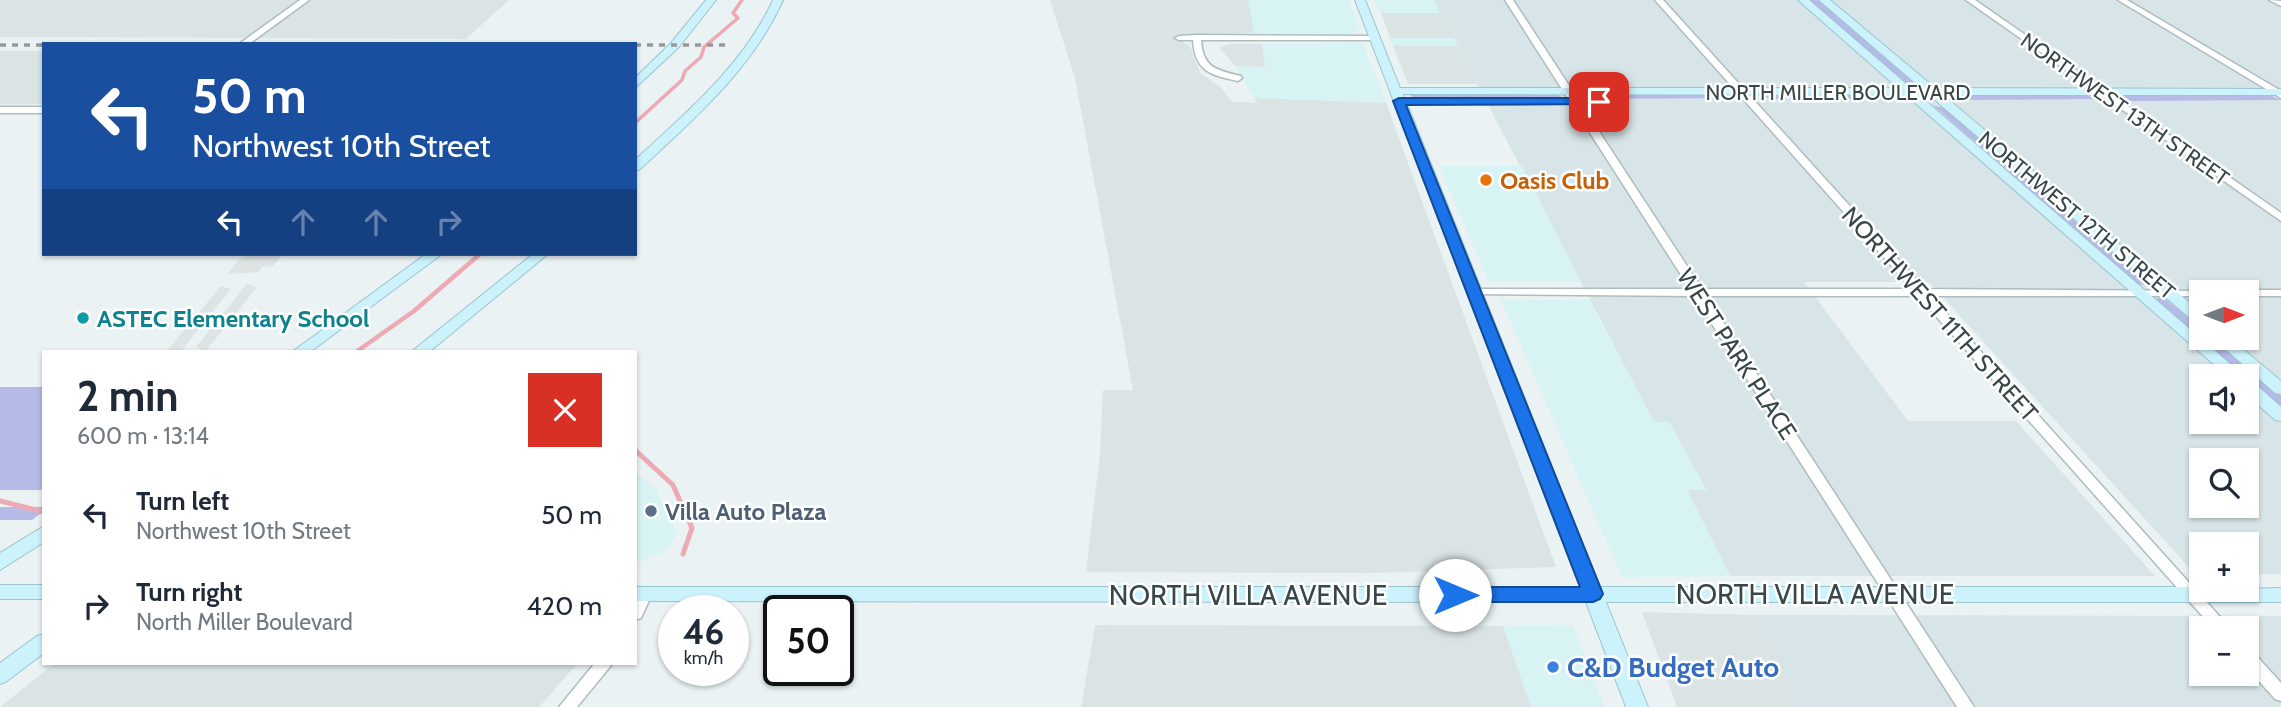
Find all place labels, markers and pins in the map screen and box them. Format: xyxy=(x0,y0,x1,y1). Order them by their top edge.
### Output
pin xyxy=(1569,72,1629,132)
place label: Oasis Club xyxy=(1500,166,1610,195)
marker: Oasis Club xyxy=(1478,172,1494,188)
place label: ASTEC Elementary School xyxy=(97,304,369,333)
marker: ASTEC Elementary School xyxy=(75,310,91,326)
place label: Villa Auto Plaza xyxy=(665,497,826,526)
marker: Villa Auto Plaza xyxy=(643,503,659,519)
place label: C&D Budget Auto xyxy=(1567,650,1779,684)
marker: C&D Budget Auto xyxy=(1545,659,1561,675)

